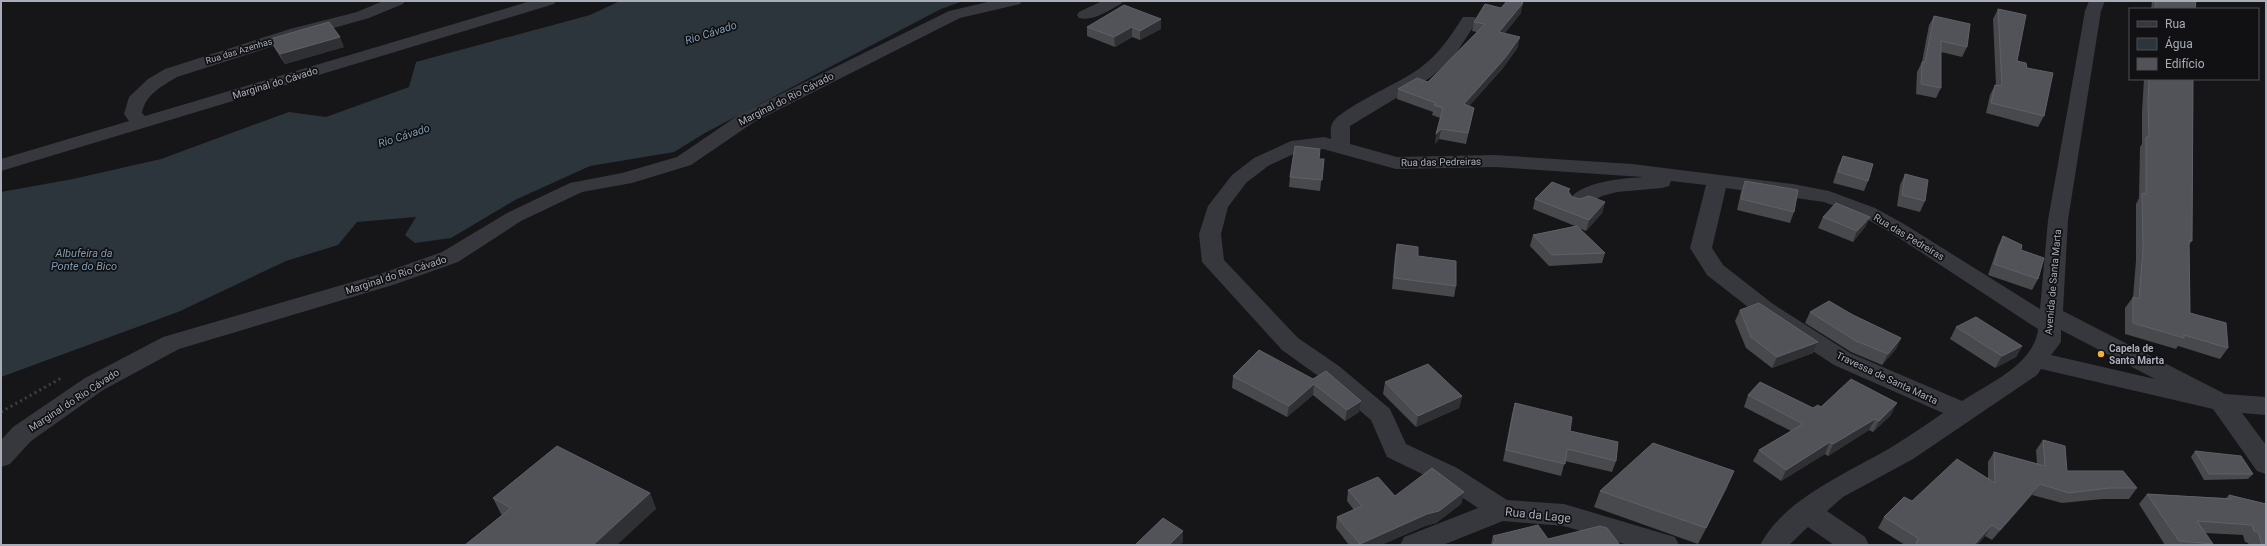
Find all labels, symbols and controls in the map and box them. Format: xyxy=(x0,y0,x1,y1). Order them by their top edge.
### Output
legend xyxy=(2129,8,2259,80)
text: Rua xyxy=(2165,17,2186,31)
water label: Rio Cávado xyxy=(683,19,739,47)
street label: Rua das Azenhas xyxy=(205,36,274,66)
text: Água xyxy=(2165,36,2193,51)
text: Edifício xyxy=(2165,57,2205,71)
street label: Marginal do Cávado xyxy=(231,65,319,101)
street label: Marginal do Rio Cávado xyxy=(737,70,836,128)
water label: Rio Cávado xyxy=(376,122,432,150)
street label: Rua das Pedreiras xyxy=(1401,156,1481,168)
street label: Rua das Pedreiras xyxy=(1872,212,1946,262)
street label: Avenida de Santa Marta xyxy=(2043,229,2063,335)
water label: Albufeira da Ponte do Bico xyxy=(51,247,117,273)
street label: Marginal do Rio Cávado xyxy=(344,253,448,297)
place label: Capela de Santa Marta xyxy=(2109,343,2165,366)
marker: Capela de Santa Marta xyxy=(2096,349,2106,359)
street label: Travessa de Santa Marta xyxy=(1835,350,1939,406)
street label: Marginal do Rio Cávado xyxy=(27,367,121,433)
street label: Rua da Lage xyxy=(1505,505,1571,525)

